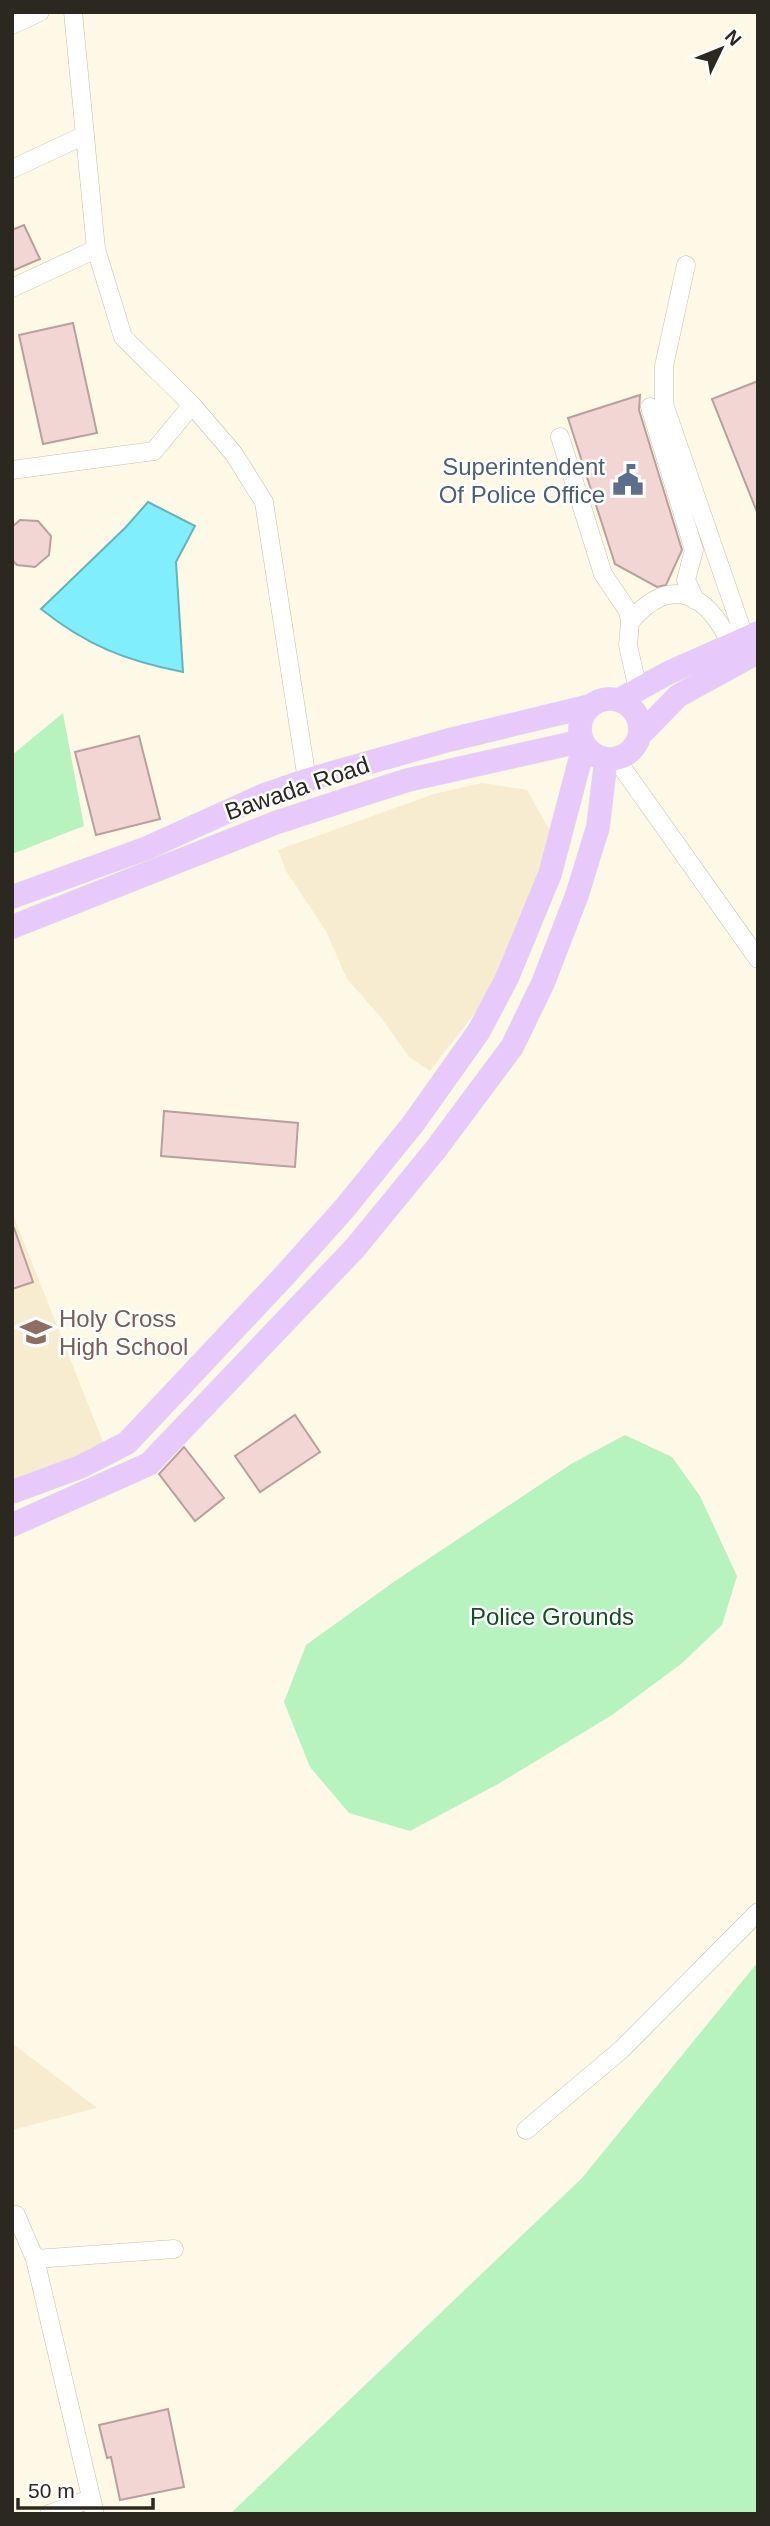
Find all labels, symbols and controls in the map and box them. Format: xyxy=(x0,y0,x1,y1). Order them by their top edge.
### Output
north arrow xyxy=(686,14,756,84)
text: N xyxy=(721,26,745,50)
place label: Superintendent Of Police Office xyxy=(439,453,605,508)
public building icon: Superintendent Of Police Office xyxy=(611,463,645,497)
street label: Bawada Road xyxy=(221,751,373,825)
place label: Holy Cross High School xyxy=(59,1305,188,1360)
school or university icon: Holy Cross High School xyxy=(19,1315,53,1349)
park label: Police Grounds xyxy=(470,1603,634,1630)
scale bar xyxy=(18,2466,152,2510)
text: 50 m xyxy=(28,2479,75,2502)

